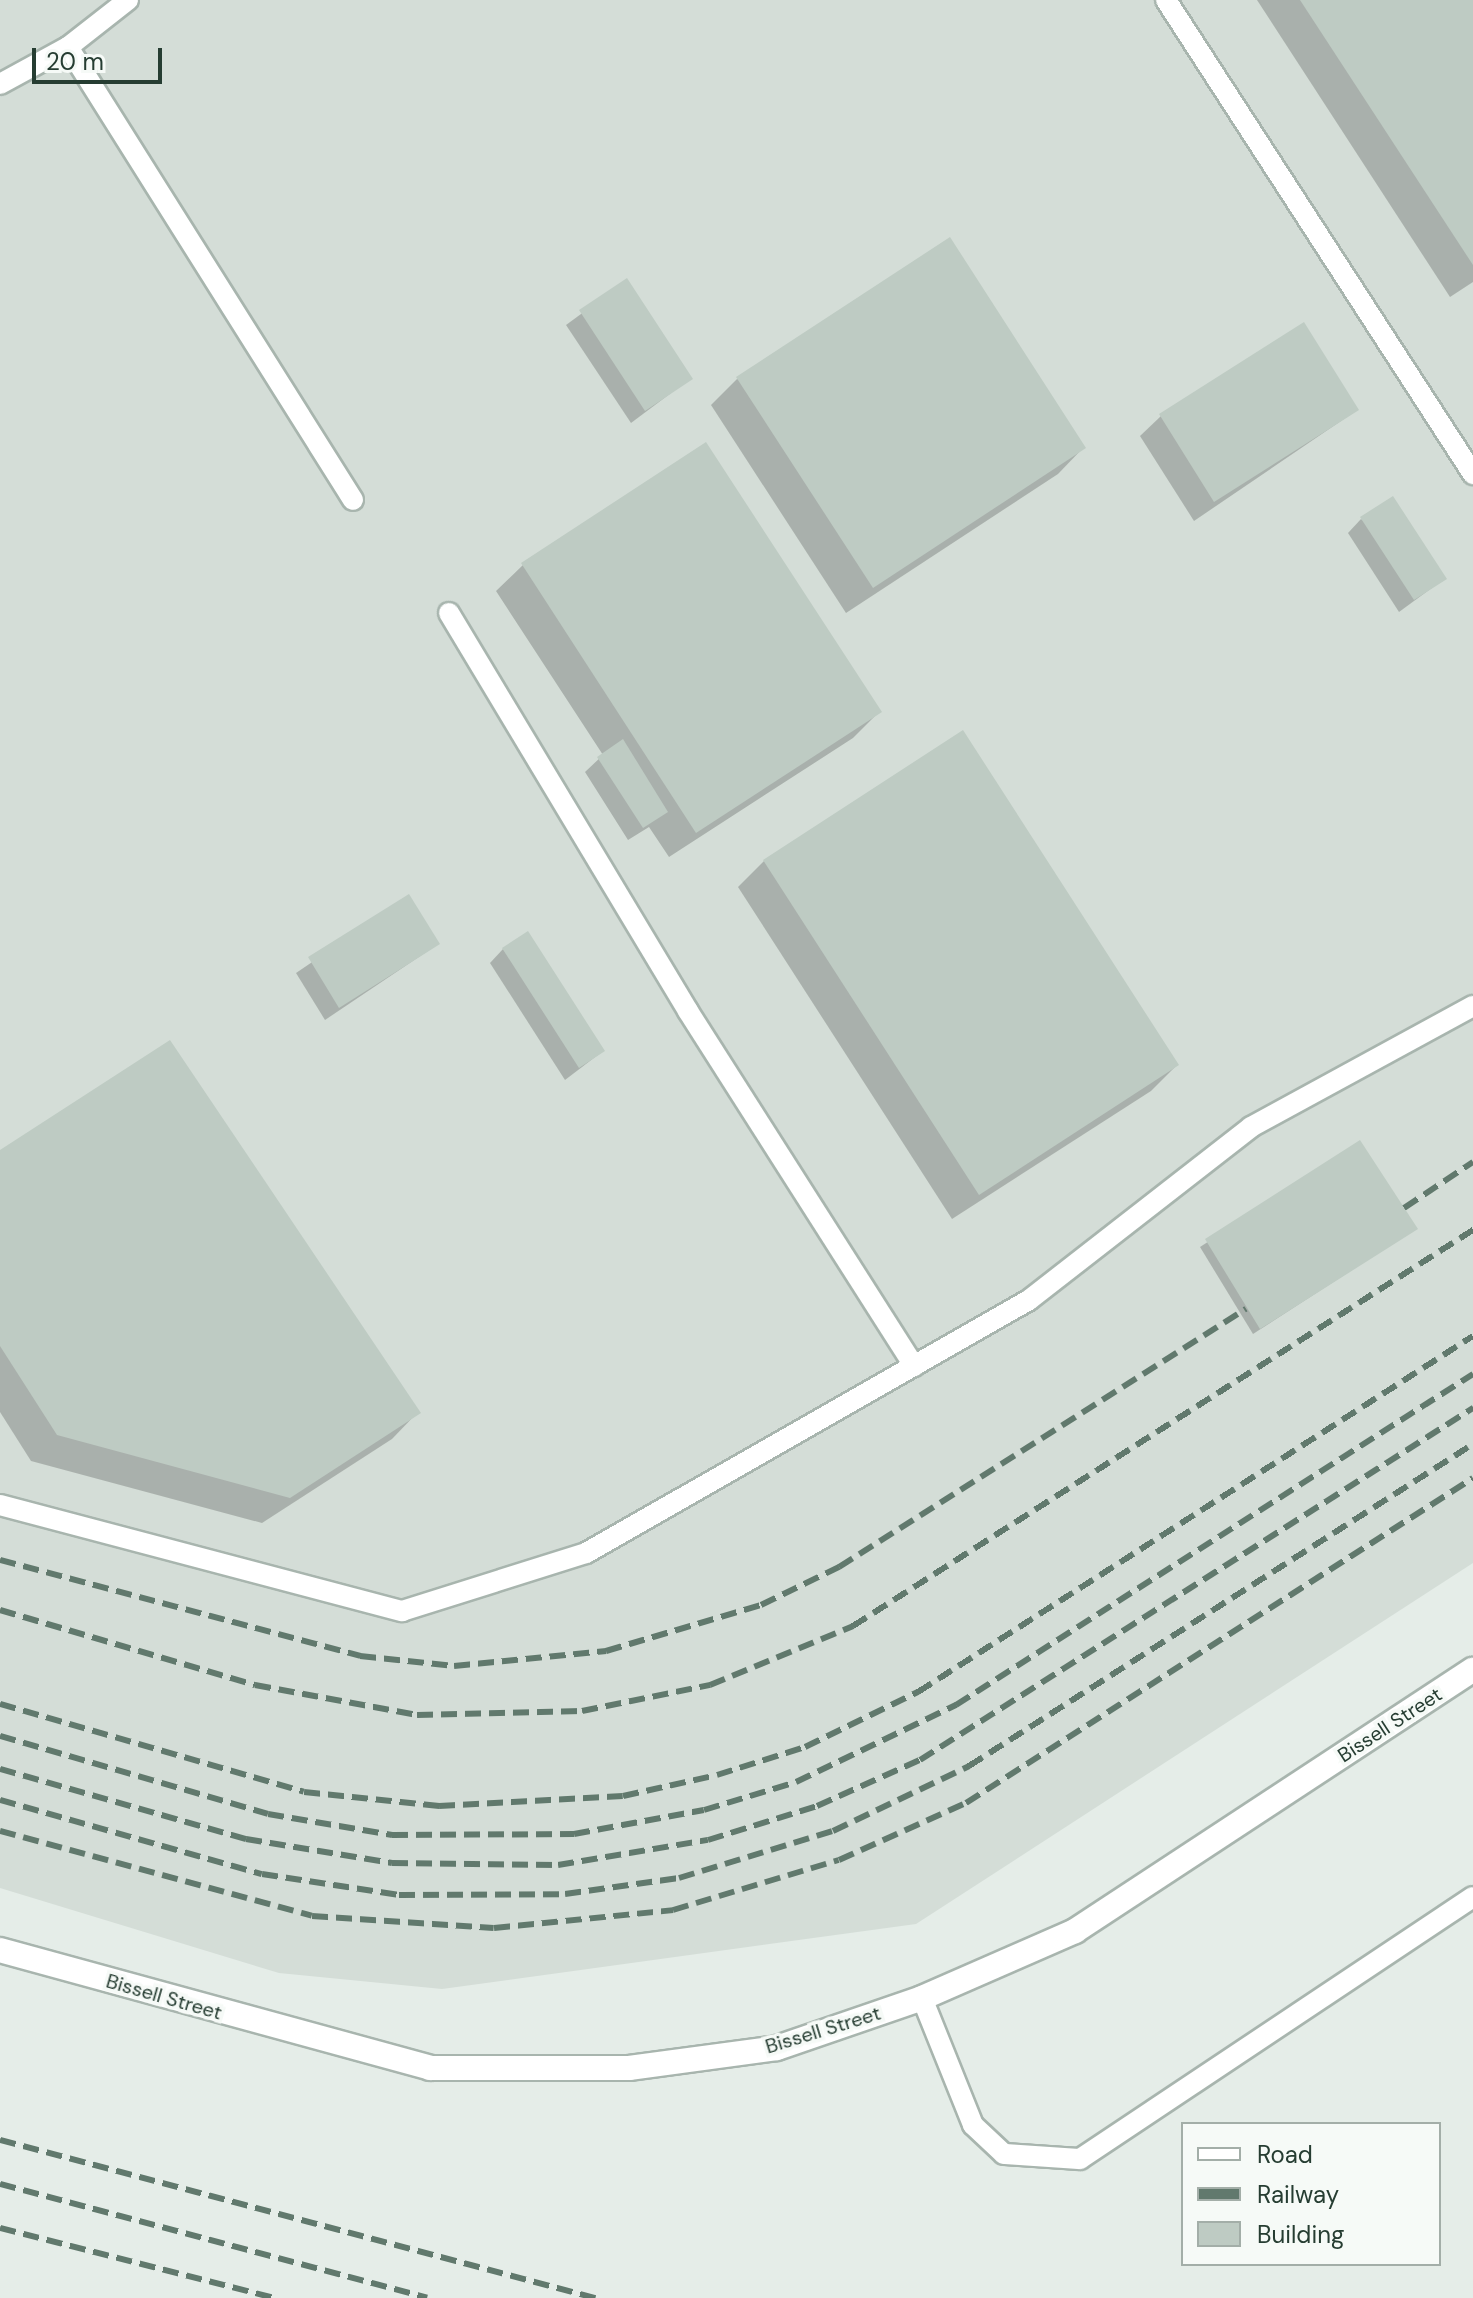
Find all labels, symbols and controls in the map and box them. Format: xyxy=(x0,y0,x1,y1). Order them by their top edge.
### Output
scale bar xyxy=(36,32,166,82)
text: 20 m xyxy=(46,46,104,77)
street label: Bissell Street xyxy=(1333,1682,1447,1768)
street label: Bissell Street xyxy=(103,1969,225,2025)
street label: Bissell Street xyxy=(762,2001,884,2059)
legend xyxy=(1181,2122,1441,2266)
text: Road xyxy=(1257,2139,1313,2170)
text: Railway xyxy=(1257,2179,1339,2210)
text: Building xyxy=(1257,2219,1344,2250)

